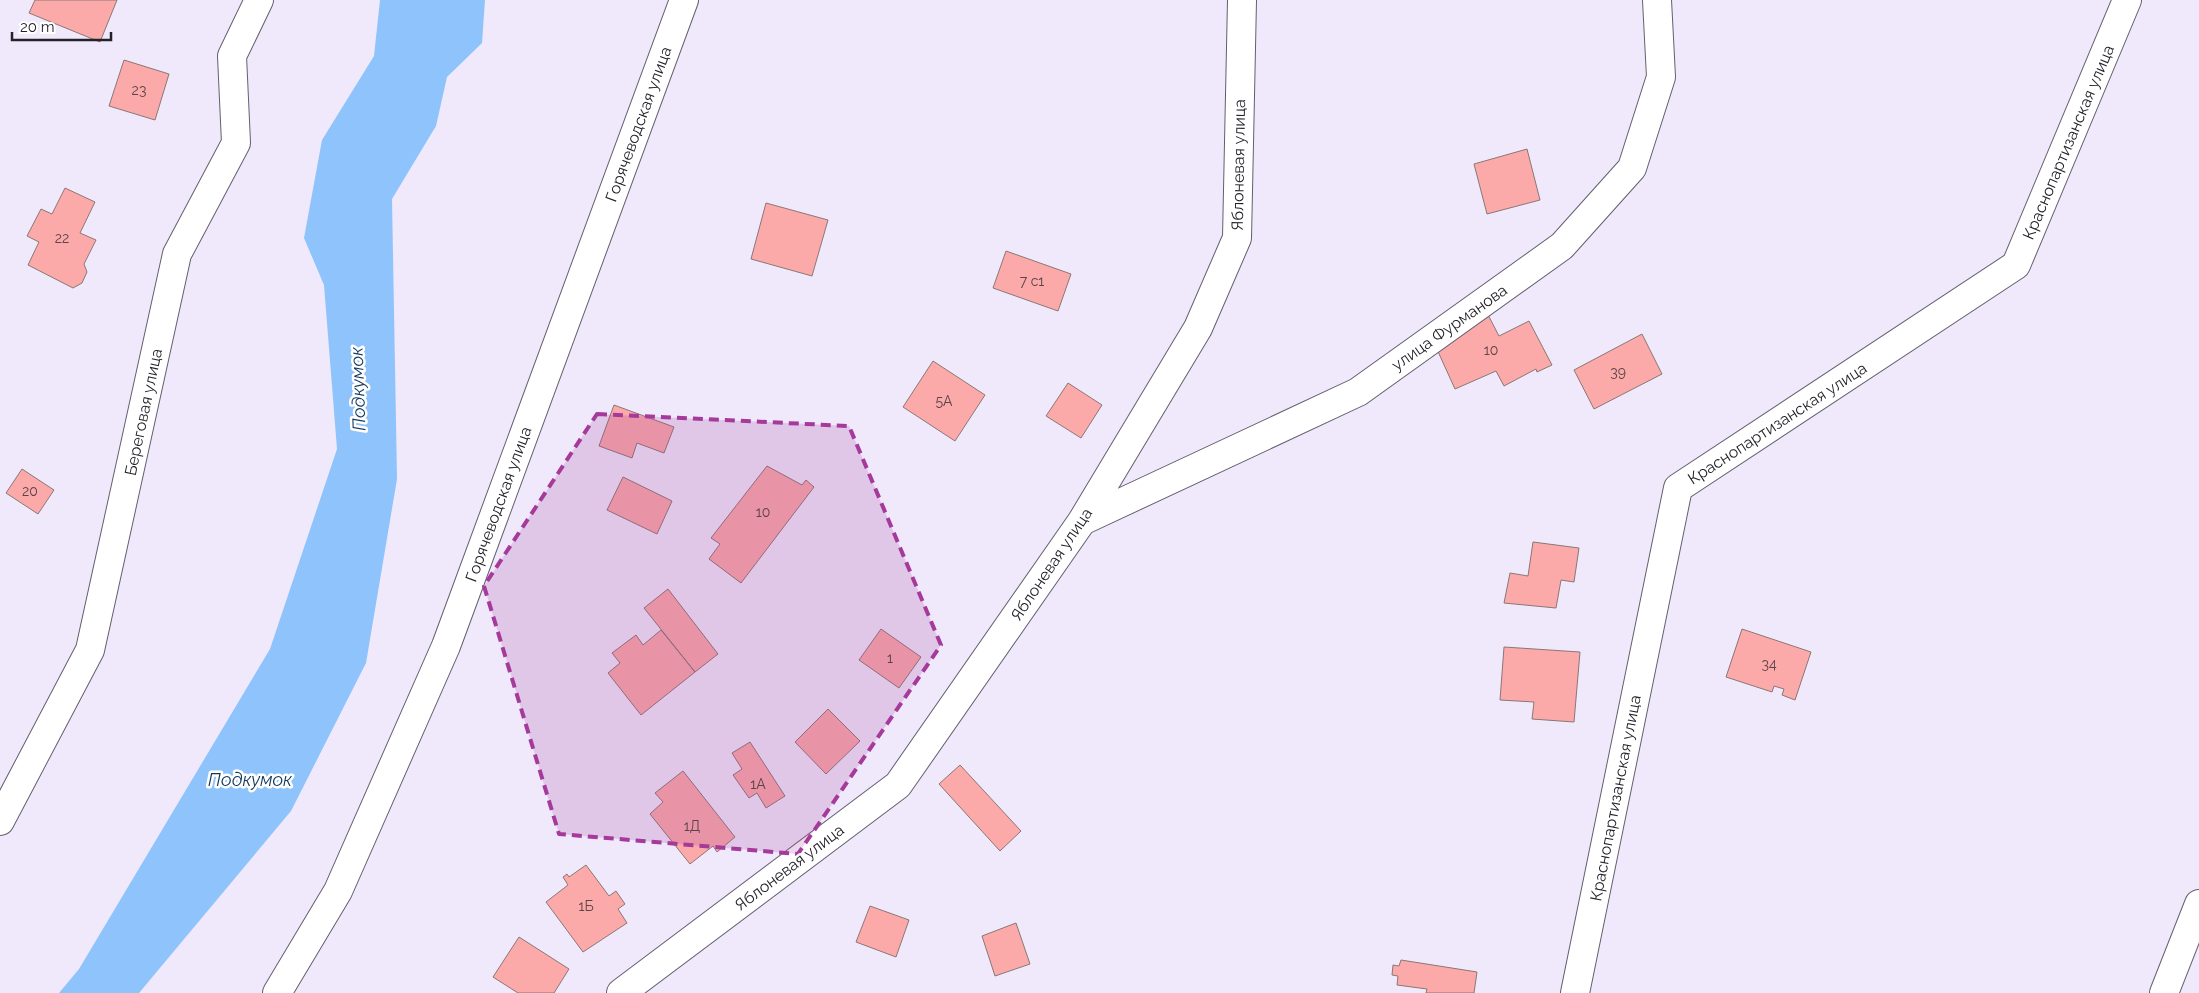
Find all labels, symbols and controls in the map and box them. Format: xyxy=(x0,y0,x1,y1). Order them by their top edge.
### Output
scale bar xyxy=(12,10,111,42)
text: 20 m xyxy=(20,18,55,36)
street label: Краснопартизанская улица xyxy=(2019,42,2118,242)
street label: Горячеводская улица xyxy=(602,44,675,204)
house number: 23 xyxy=(132,82,146,98)
street label: Яблоневая улица xyxy=(1228,99,1249,231)
house number: 22 xyxy=(55,230,69,246)
house number: 7 с1 xyxy=(1020,273,1044,289)
street label: улица Фурманова xyxy=(1388,280,1511,374)
house number: 10 xyxy=(1484,342,1498,358)
street label: Береговая улица xyxy=(121,347,166,477)
water label: Подкумок xyxy=(346,347,369,431)
street label: Краснопартизанская улица xyxy=(1684,358,1870,488)
house number: 39 xyxy=(1610,364,1626,380)
house number: 5А xyxy=(935,393,953,409)
street label: Горячеводская улица xyxy=(462,424,535,584)
house number: 20 xyxy=(22,483,38,499)
house number: 10 xyxy=(756,504,770,520)
street label: Яблоневая улица xyxy=(1007,504,1096,624)
house number: 1 xyxy=(887,650,893,666)
house number: 34 xyxy=(1761,656,1777,672)
street label: Краснопартизанская улица xyxy=(1586,693,1645,903)
water label: Подкумок xyxy=(208,769,292,790)
house number: 1А xyxy=(750,776,766,792)
house number: 1Д xyxy=(684,818,700,834)
street label: Яблоневая улица xyxy=(731,820,848,915)
house number: 1Б xyxy=(578,898,594,914)

